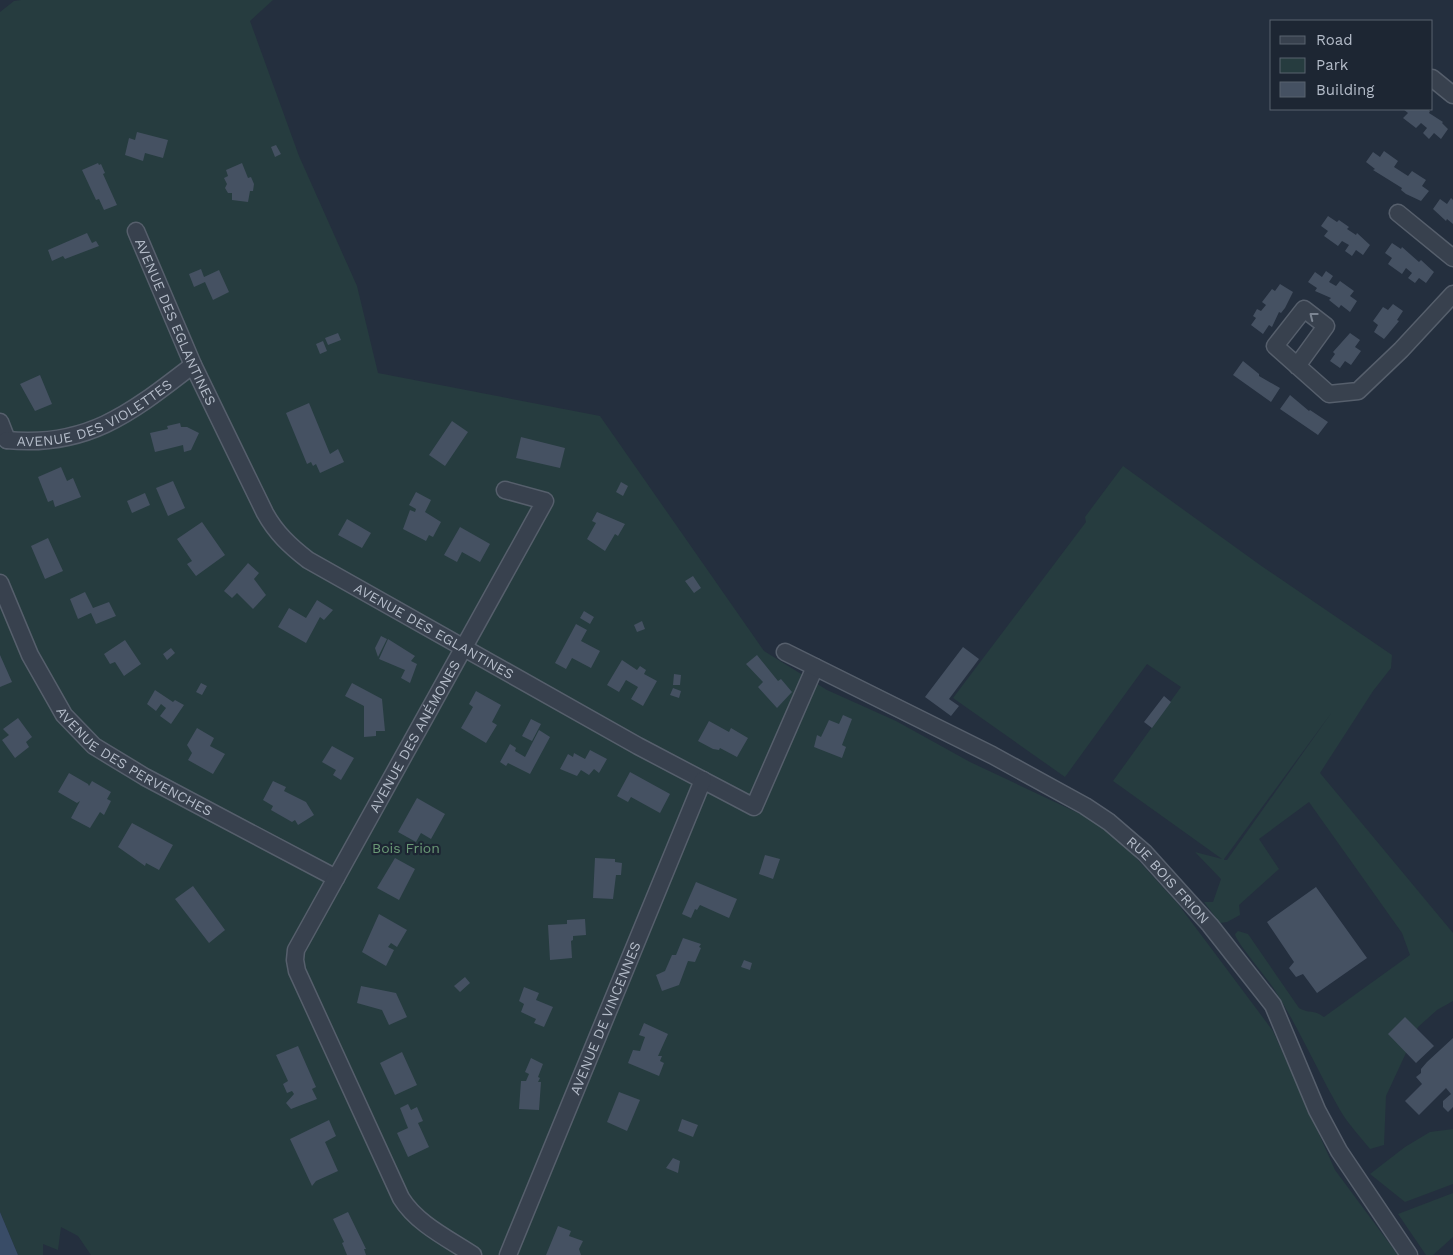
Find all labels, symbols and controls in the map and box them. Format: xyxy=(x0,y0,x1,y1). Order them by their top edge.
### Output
legend xyxy=(1270,20,1433,110)
text: Road xyxy=(1316,31,1353,49)
text: Park xyxy=(1316,56,1349,74)
text: Building xyxy=(1316,81,1374,99)
street label: AVENUE DES EGLANTINES xyxy=(132,236,219,408)
one-way arrow xyxy=(1310,313,1319,321)
street label: AVENUE DES VIOLETTES xyxy=(16,376,175,449)
street label: AVENUE DES EGLANTINES xyxy=(351,580,517,682)
street label: AVENUE DES ANÉMONES xyxy=(366,657,463,815)
street label: AVENUE DES PERVENCHES xyxy=(53,704,215,819)
street label: RUE BOIS FRION xyxy=(1124,833,1213,927)
park label: Bois Frion xyxy=(372,840,440,856)
street label: AVENUE DE VINCENNES xyxy=(567,939,644,1097)

